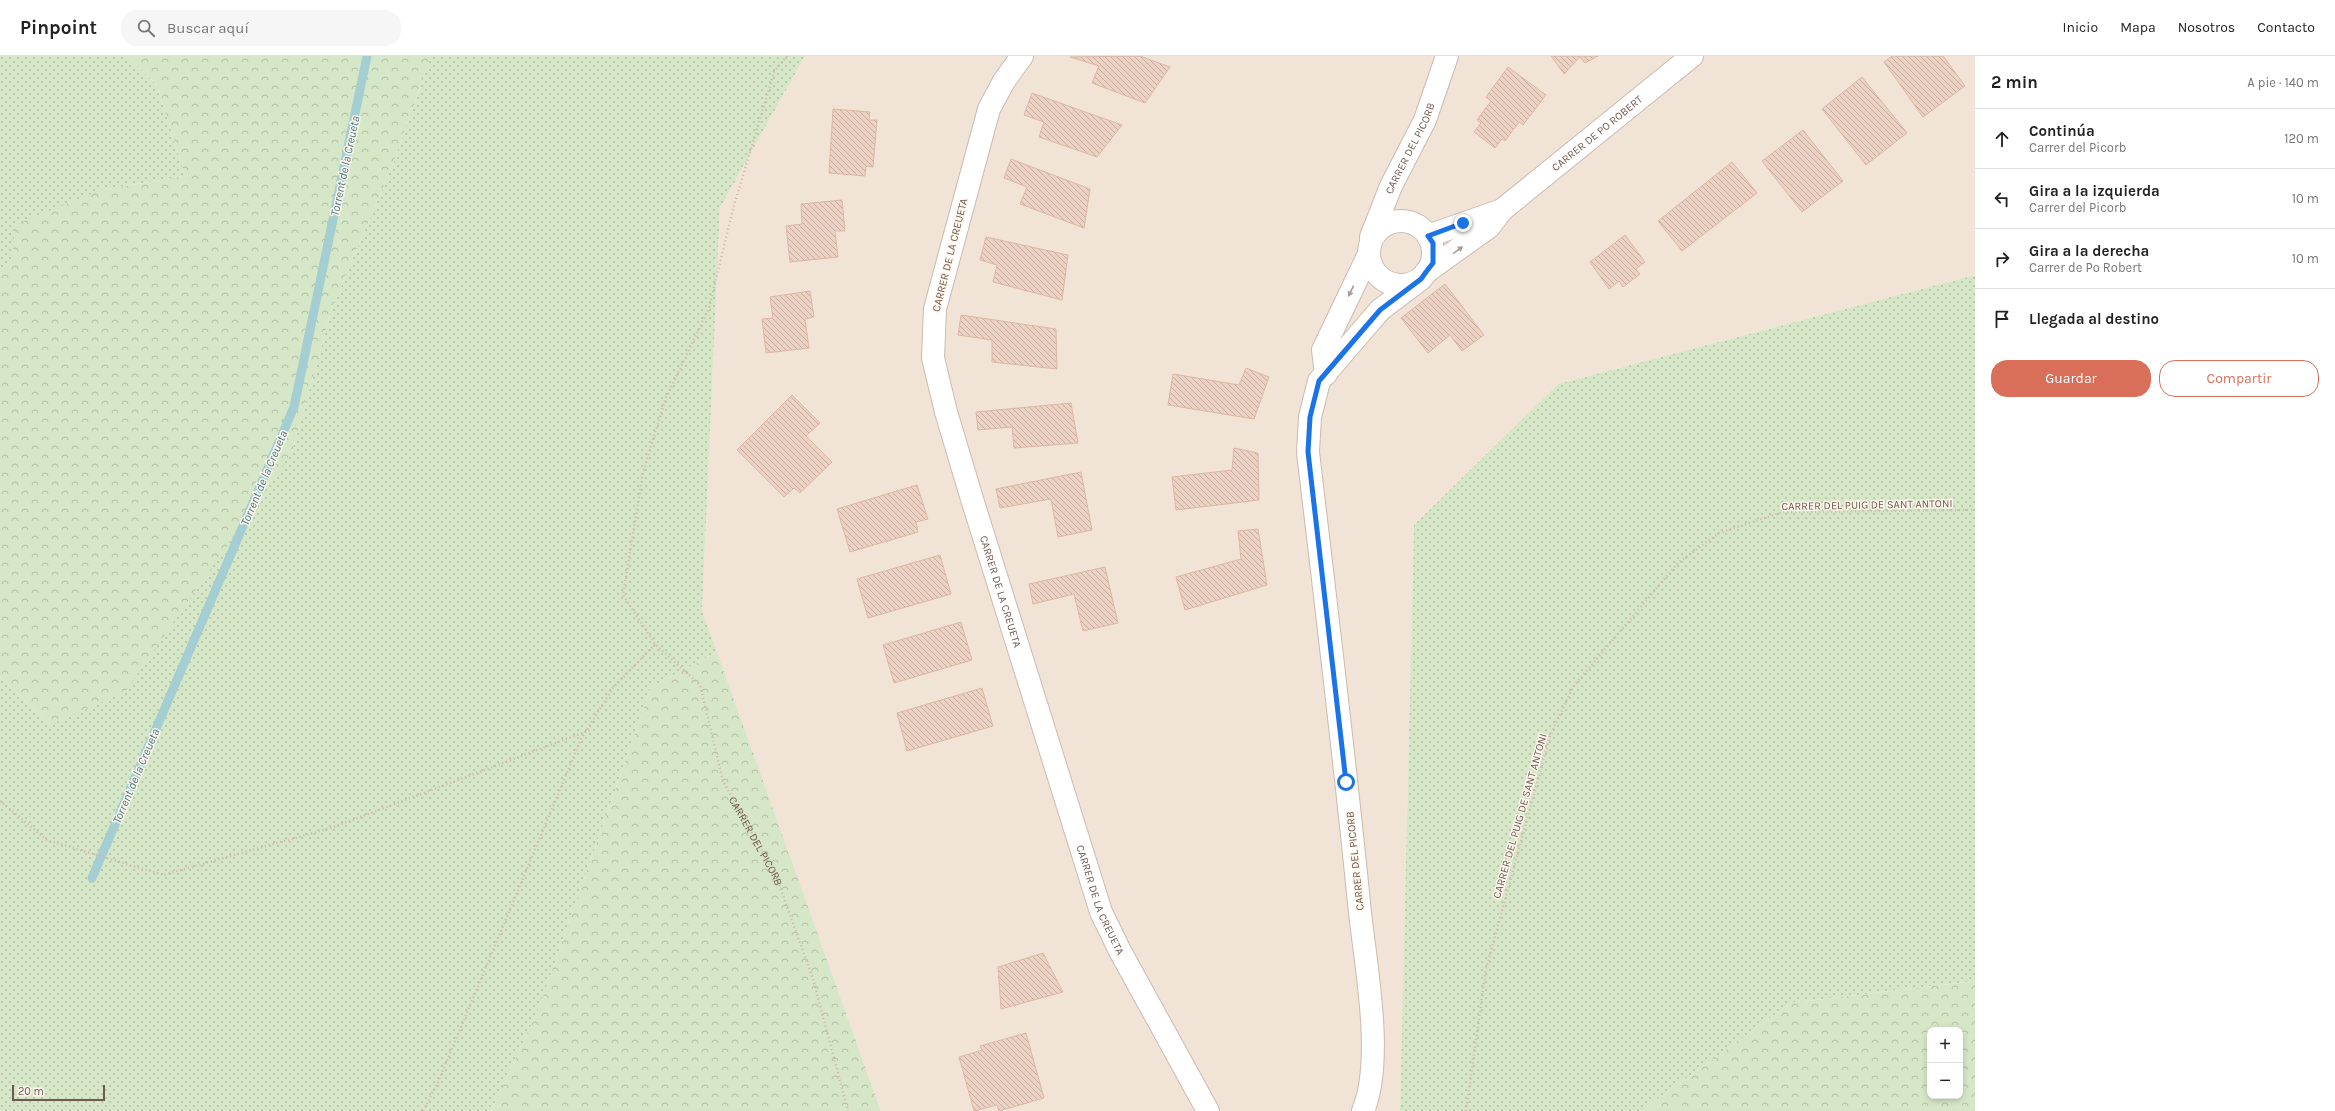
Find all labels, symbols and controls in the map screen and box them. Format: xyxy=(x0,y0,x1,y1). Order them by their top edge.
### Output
search box xyxy=(121,10,401,46)
text: Pinpoint xyxy=(20,17,97,39)
icon: search xyxy=(135,17,157,39)
text: Buscar aquí xyxy=(167,19,249,37)
text: Inicio xyxy=(2063,19,2098,36)
text: Mapa xyxy=(2120,19,2156,36)
text: Nosotros xyxy=(2178,19,2235,36)
text: Contacto xyxy=(2257,19,2315,36)
text: 2 min xyxy=(1991,72,2038,92)
text: A pie · 140 m xyxy=(2247,75,2319,90)
street label: CARRER DE PO ROBERT xyxy=(1549,92,1645,174)
street label: CARRER DEL PICORB xyxy=(1382,101,1437,196)
water label: Torrent de la Creueta xyxy=(328,115,362,217)
text: Continúa xyxy=(2029,122,2095,140)
icon: ahead xyxy=(1991,128,2013,150)
text: 120 m xyxy=(2284,131,2319,146)
text: Carrer del Picorb xyxy=(2029,140,2126,155)
text: Gira a la izquierda xyxy=(2029,182,2160,200)
icon: left xyxy=(1991,188,2013,210)
text: 10 m xyxy=(2292,191,2319,206)
street label: CARRER DE LA CREUETA xyxy=(930,196,971,313)
text: Carrer del Picorb xyxy=(2029,200,2126,215)
route end xyxy=(1454,214,1472,232)
text: Gira a la derecha xyxy=(2029,242,2149,260)
one-way arrow xyxy=(1453,246,1463,254)
icon: right xyxy=(1991,248,2013,270)
text: 10 m xyxy=(2292,251,2319,266)
text: Carrer de Po Robert xyxy=(2029,260,2142,275)
one-way arrow xyxy=(1348,286,1354,297)
icon: arrive xyxy=(1991,308,2013,330)
text: Llegada al destino xyxy=(2029,310,2159,328)
button: Guardar xyxy=(1991,360,2151,397)
button: Compartir xyxy=(2159,360,2319,397)
water label: Torrent de la Creueta xyxy=(238,428,290,528)
street label: CARRER DEL PUIG DE SANT ANTONI xyxy=(1781,497,1953,513)
street label: CARRER DE LA CREUETA xyxy=(977,534,1025,650)
water label: Torrent de la Creueta xyxy=(110,726,162,826)
street label: CARRER DEL PUIG DE SANT ANTONI xyxy=(1490,732,1550,900)
route start xyxy=(1337,773,1355,791)
street label: CARRER DEL PICORB xyxy=(726,794,785,888)
street label: CARRER DEL PICORB xyxy=(1343,811,1367,911)
street label: CARRER DE LA CREUETA xyxy=(1074,843,1128,958)
map controls xyxy=(1927,1027,1963,1099)
button: + xyxy=(1927,1027,1963,1063)
button: − xyxy=(1927,1063,1963,1099)
scale bar xyxy=(12,1083,105,1102)
text: 20 m xyxy=(18,1085,44,1098)

